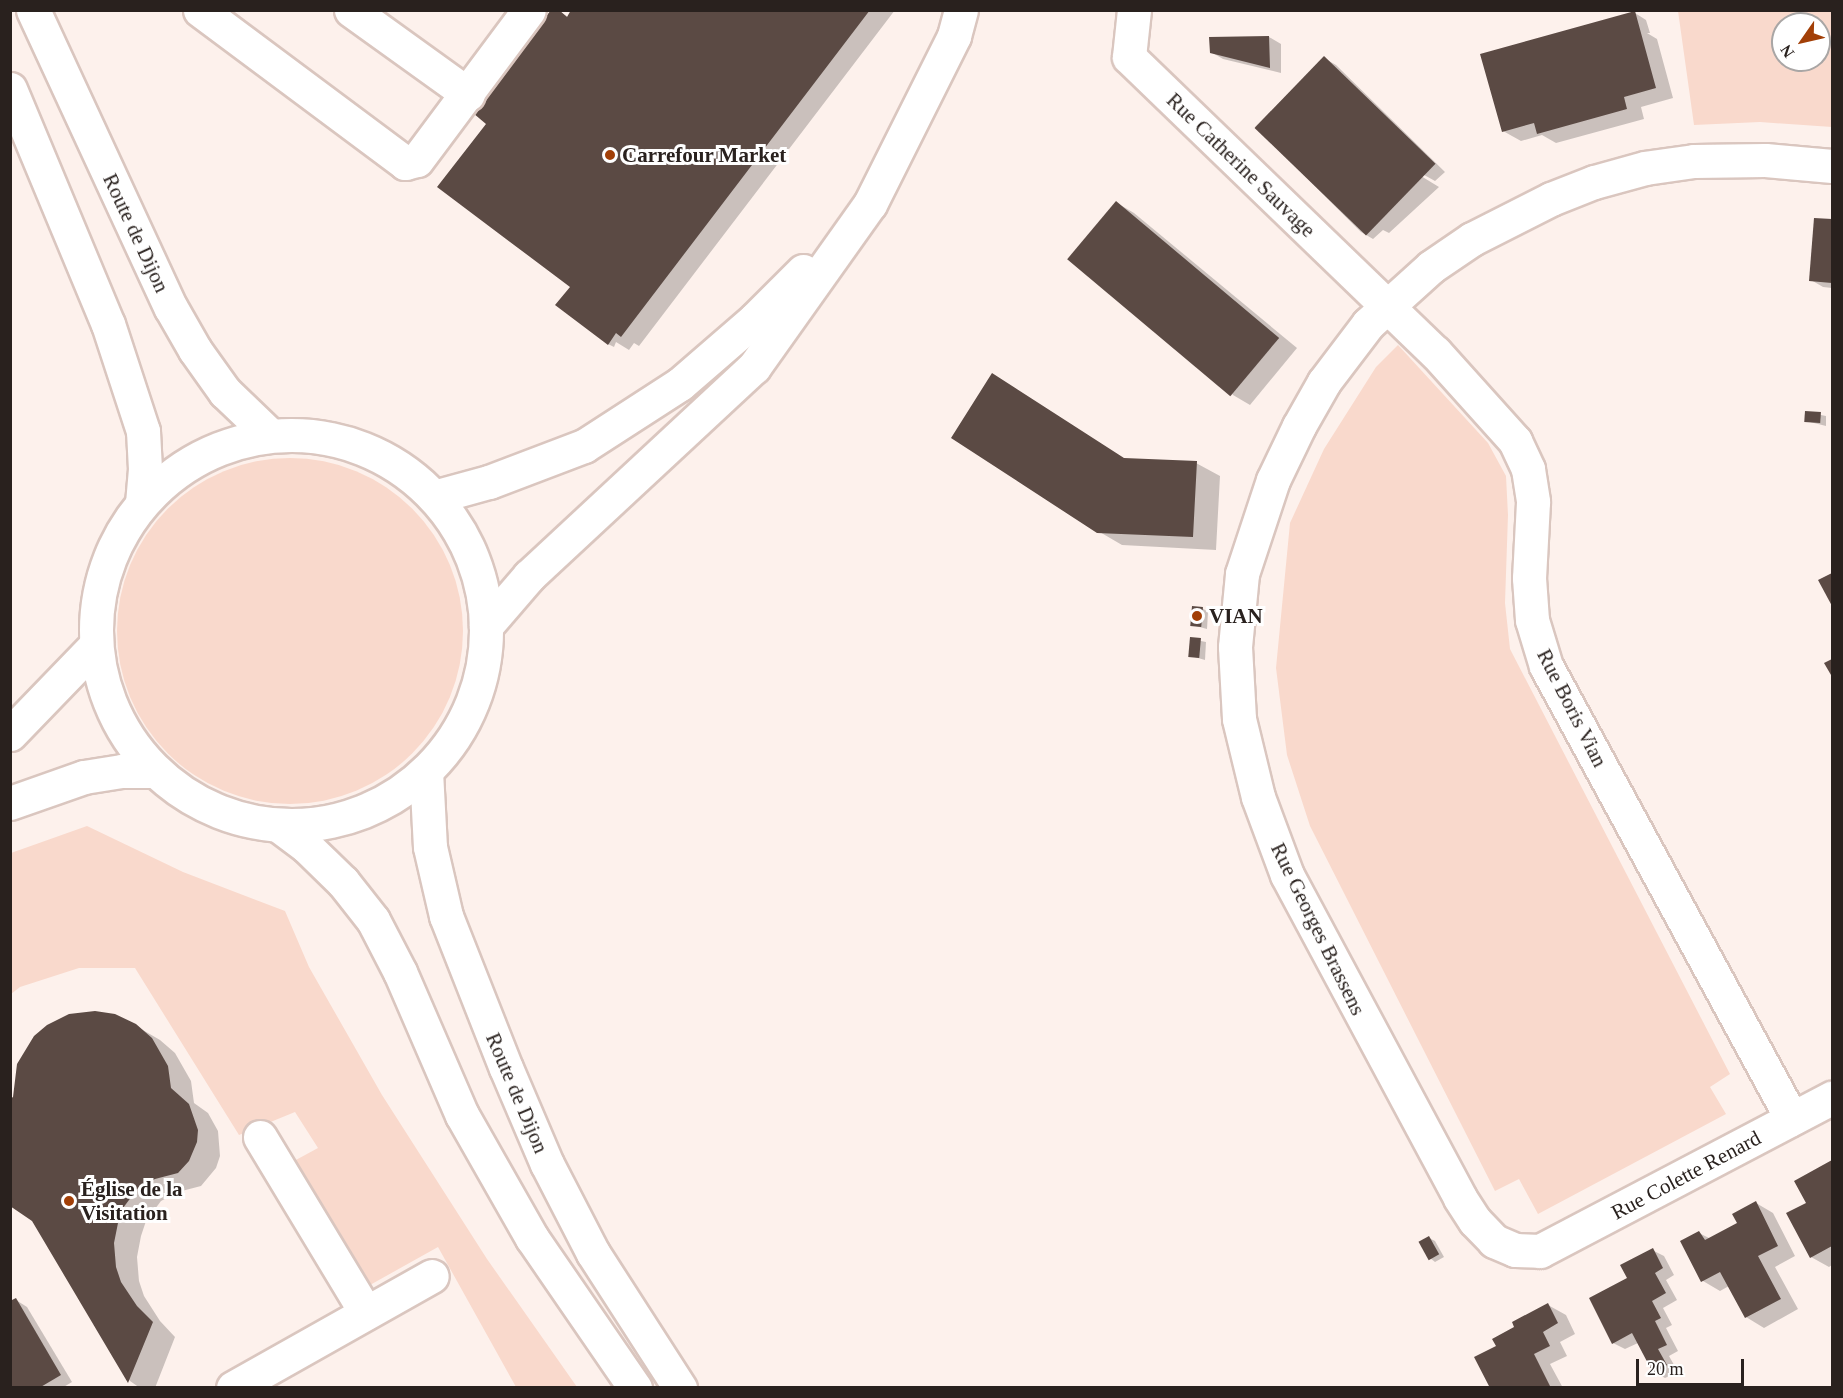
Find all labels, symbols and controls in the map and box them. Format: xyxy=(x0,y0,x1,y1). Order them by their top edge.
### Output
north arrow xyxy=(1771,12,1831,72)
text: N xyxy=(1777,42,1798,61)
street label: Rue Catherine Sauvage xyxy=(1161,87,1321,243)
place label: Carrefour Market xyxy=(622,142,787,168)
marker: Carrefour Market xyxy=(603,148,617,162)
street label: Route de Dijon xyxy=(97,170,175,296)
place label: VIAN xyxy=(1209,603,1263,629)
marker: VIAN xyxy=(1190,609,1204,623)
street label: Rue Boris Vian xyxy=(1531,645,1613,771)
street label: Rue Georges Brassens xyxy=(1265,839,1371,1019)
street label: Route de Dijon xyxy=(480,1029,554,1157)
street label: Rue Colette Renard xyxy=(1607,1125,1765,1225)
place label: Église de la Visitation xyxy=(81,1176,183,1226)
marker: Église de la Visitation xyxy=(62,1194,76,1208)
scale bar xyxy=(1639,1347,1747,1385)
text: 20 m xyxy=(1647,1359,1684,1379)

